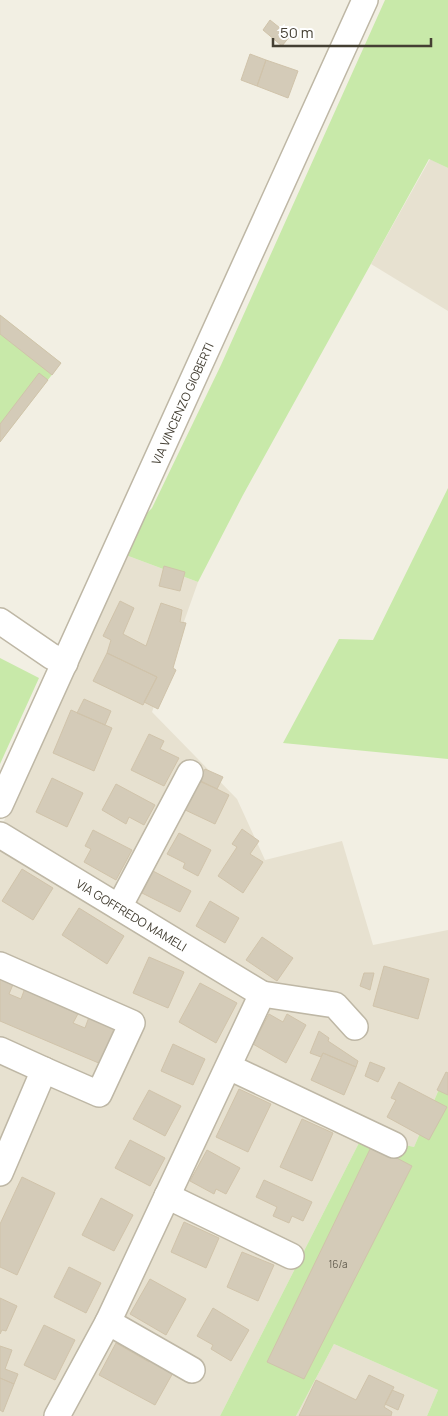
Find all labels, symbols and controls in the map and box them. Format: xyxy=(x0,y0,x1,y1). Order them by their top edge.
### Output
scale bar xyxy=(273,15,430,47)
text: 50 m xyxy=(280,22,314,43)
street label: VIA VINCENZO GIOBERTI xyxy=(147,340,217,467)
street label: VIA GOFFREDO MAMELI xyxy=(73,875,190,955)
house number: 16/a xyxy=(328,1257,348,1271)

